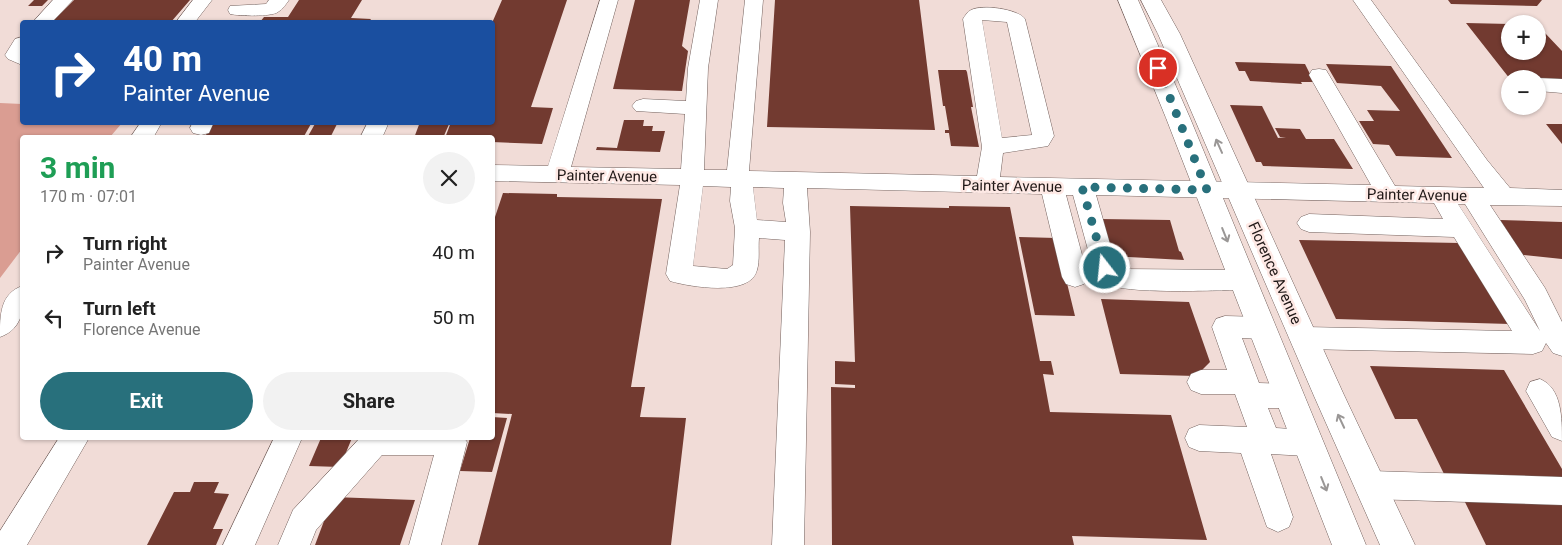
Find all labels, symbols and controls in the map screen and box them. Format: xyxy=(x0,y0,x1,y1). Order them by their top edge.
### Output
map controls xyxy=(1501,15,1546,115)
button: + xyxy=(1501,15,1546,60)
text: 40 m xyxy=(123,39,202,80)
icon: right xyxy=(40,40,105,105)
pin xyxy=(1137,47,1179,89)
icon: arrive xyxy=(1144,54,1172,82)
button: − xyxy=(1501,70,1546,115)
text: Painter Avenue xyxy=(123,81,270,106)
one-way arrow xyxy=(1213,139,1223,154)
text: 3 min xyxy=(40,150,115,185)
button: close xyxy=(423,152,475,204)
street label: Painter Avenue xyxy=(557,166,657,186)
street label: Painter Avenue xyxy=(962,176,1062,196)
street label: Painter Avenue xyxy=(1367,185,1467,205)
text: 170 m · 07:01 xyxy=(40,187,137,206)
street label: Florence Avenue xyxy=(1244,219,1306,327)
one-way arrow xyxy=(1221,227,1230,242)
text: Turn right xyxy=(83,232,167,255)
icon: right xyxy=(40,239,68,267)
text: 40 m xyxy=(432,241,475,264)
position arrow xyxy=(1078,241,1130,293)
text: Painter Avenue xyxy=(83,255,190,274)
text: Turn left xyxy=(83,297,156,320)
icon: left xyxy=(40,304,68,332)
text: 50 m xyxy=(432,306,475,329)
text: Florence Avenue xyxy=(83,320,201,339)
button: Exit xyxy=(40,372,253,430)
button: Share xyxy=(263,372,475,430)
one-way arrow xyxy=(1336,414,1345,429)
one-way arrow xyxy=(1320,476,1330,491)

